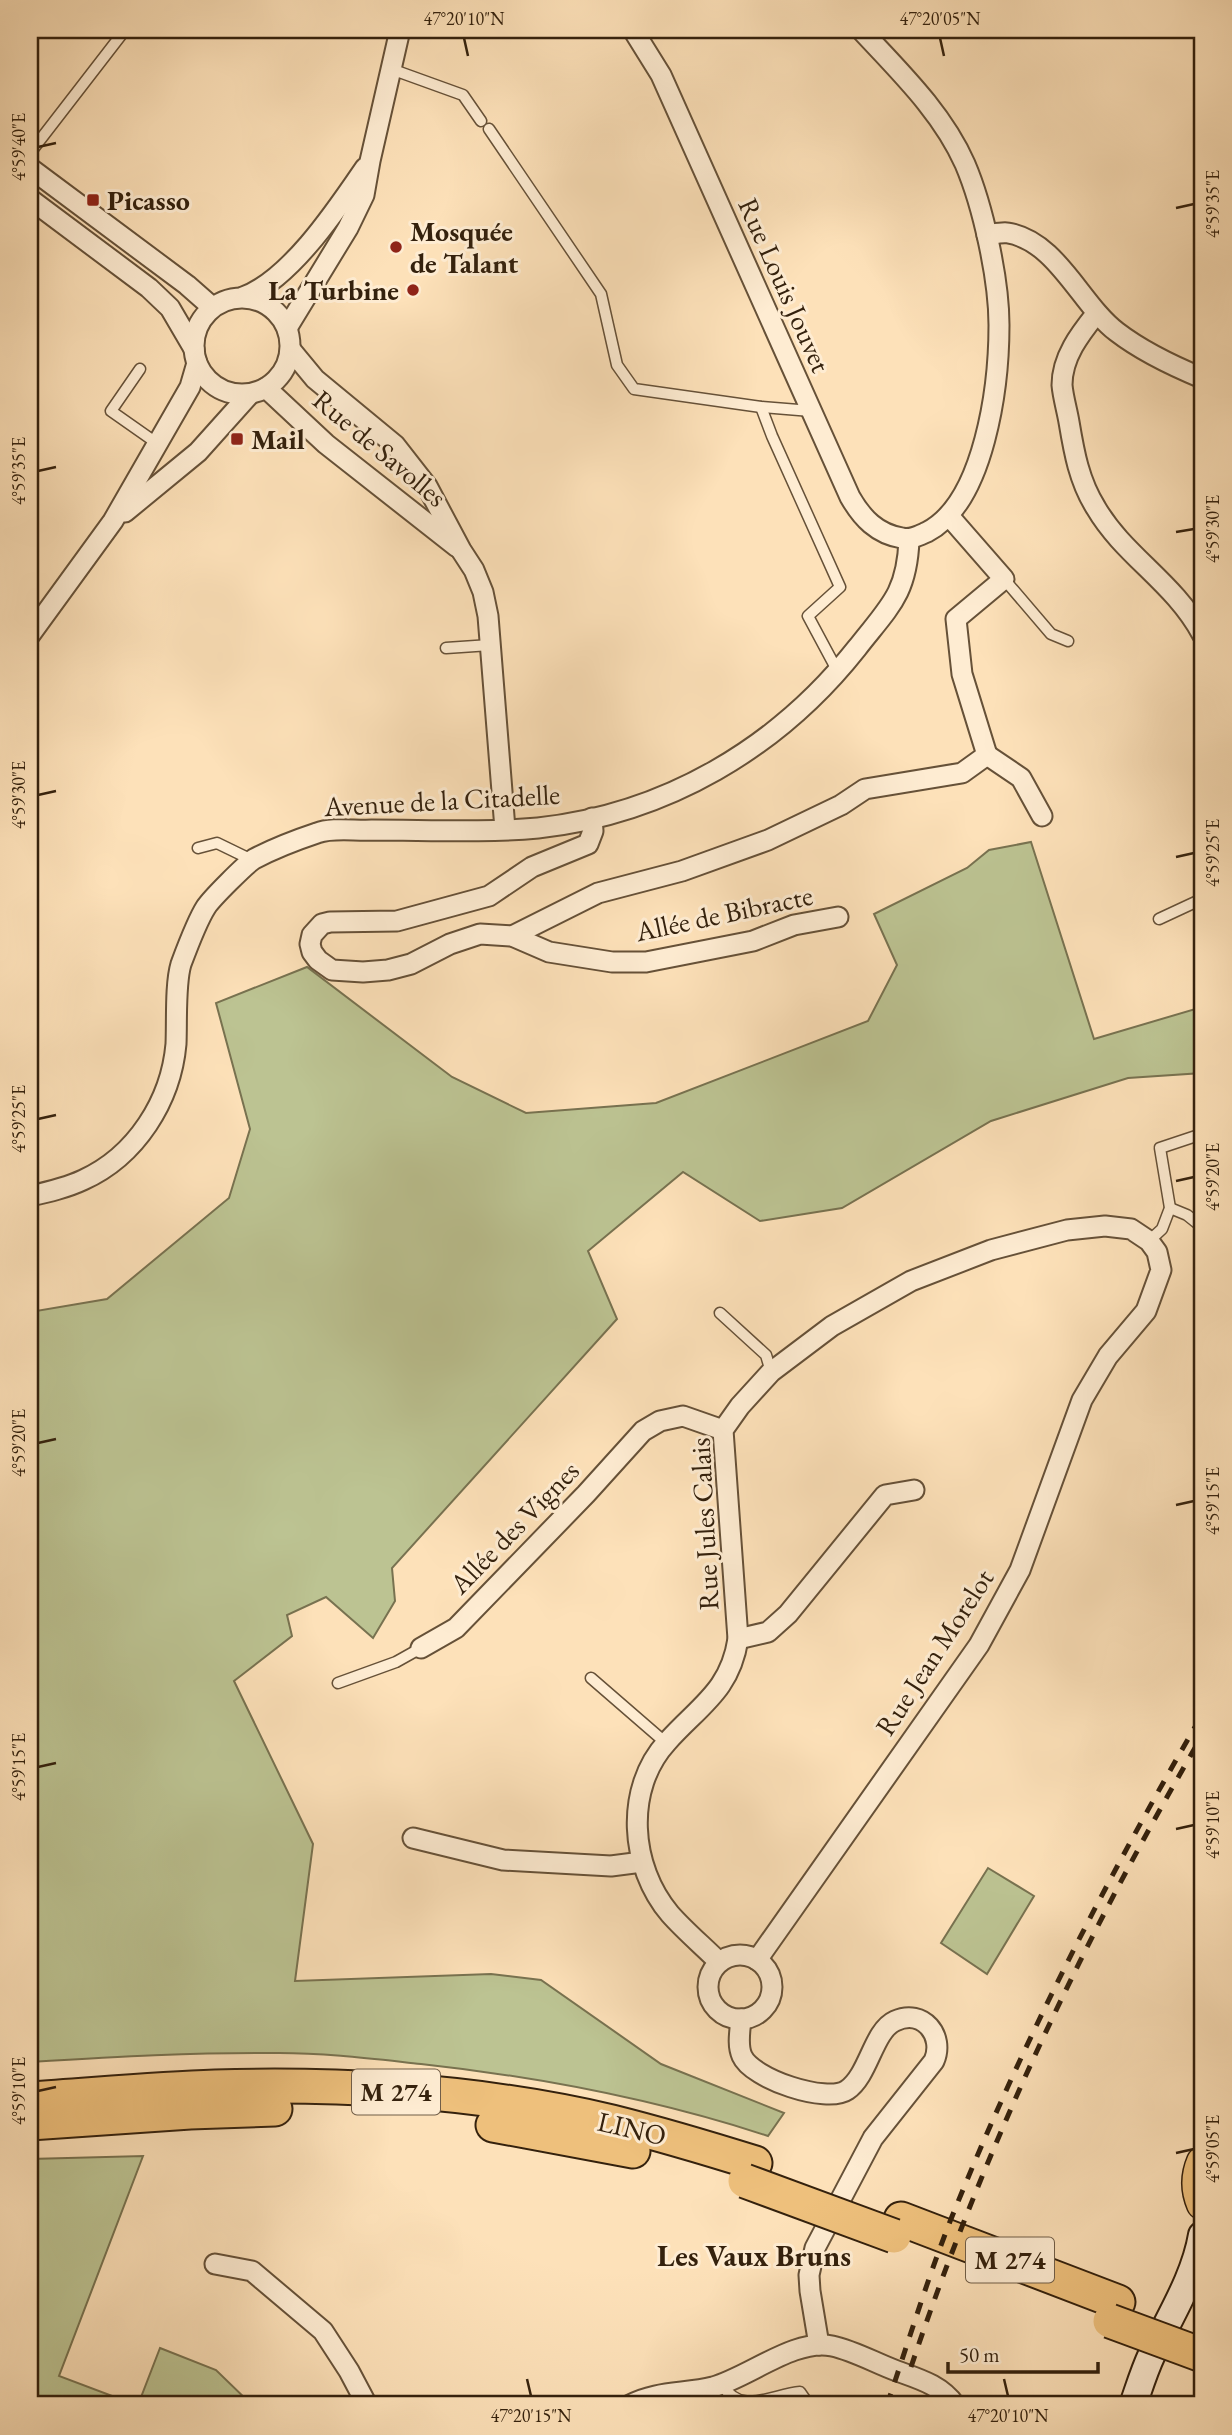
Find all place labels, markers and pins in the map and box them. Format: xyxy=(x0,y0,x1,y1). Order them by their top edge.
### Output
place label: Picasso xyxy=(107,182,190,218)
marker: Picasso xyxy=(85,192,101,208)
place label: Mosquée de Talant xyxy=(410,213,519,281)
marker: Mosquée de Talant xyxy=(388,239,404,255)
place label: La Turbine xyxy=(268,272,399,308)
marker: La Turbine xyxy=(405,282,421,298)
place label: Mail xyxy=(251,421,305,457)
marker: Mail xyxy=(229,431,245,447)

